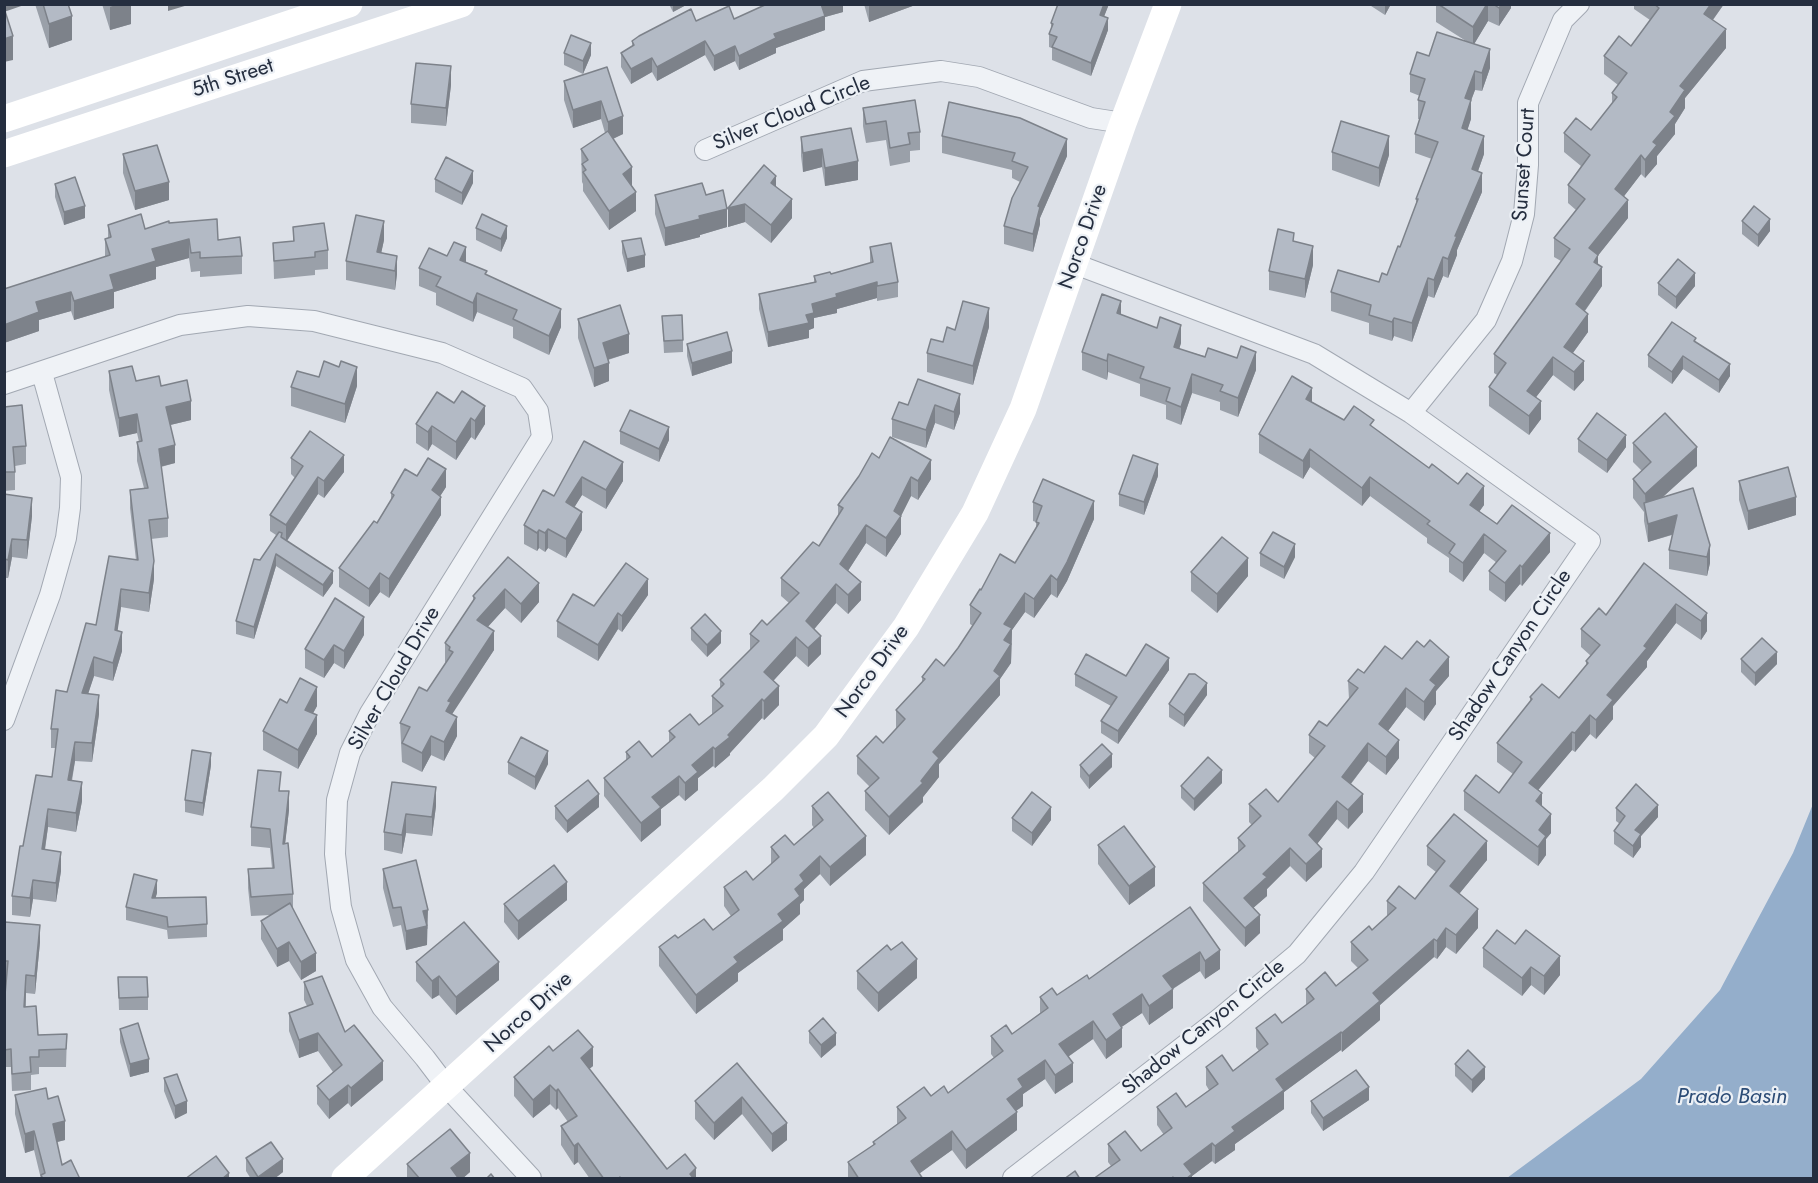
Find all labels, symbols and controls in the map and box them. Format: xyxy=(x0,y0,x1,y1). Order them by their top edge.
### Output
street label: 5th Street xyxy=(189,54,277,104)
street label: Silver Cloud Circle xyxy=(710,71,874,157)
street label: Sunset Court xyxy=(1508,108,1542,222)
street label: Norco Drive xyxy=(1054,181,1114,293)
street label: Shadow Canyon Circle xyxy=(1444,565,1578,747)
street label: Silver Cloud Drive xyxy=(344,603,446,755)
street label: Norco Drive xyxy=(831,620,915,724)
street label: Shadow Canyon Circle xyxy=(1118,955,1290,1101)
street label: Norco Drive xyxy=(480,967,578,1059)
water label: Prado Basin xyxy=(1677,1085,1787,1111)

